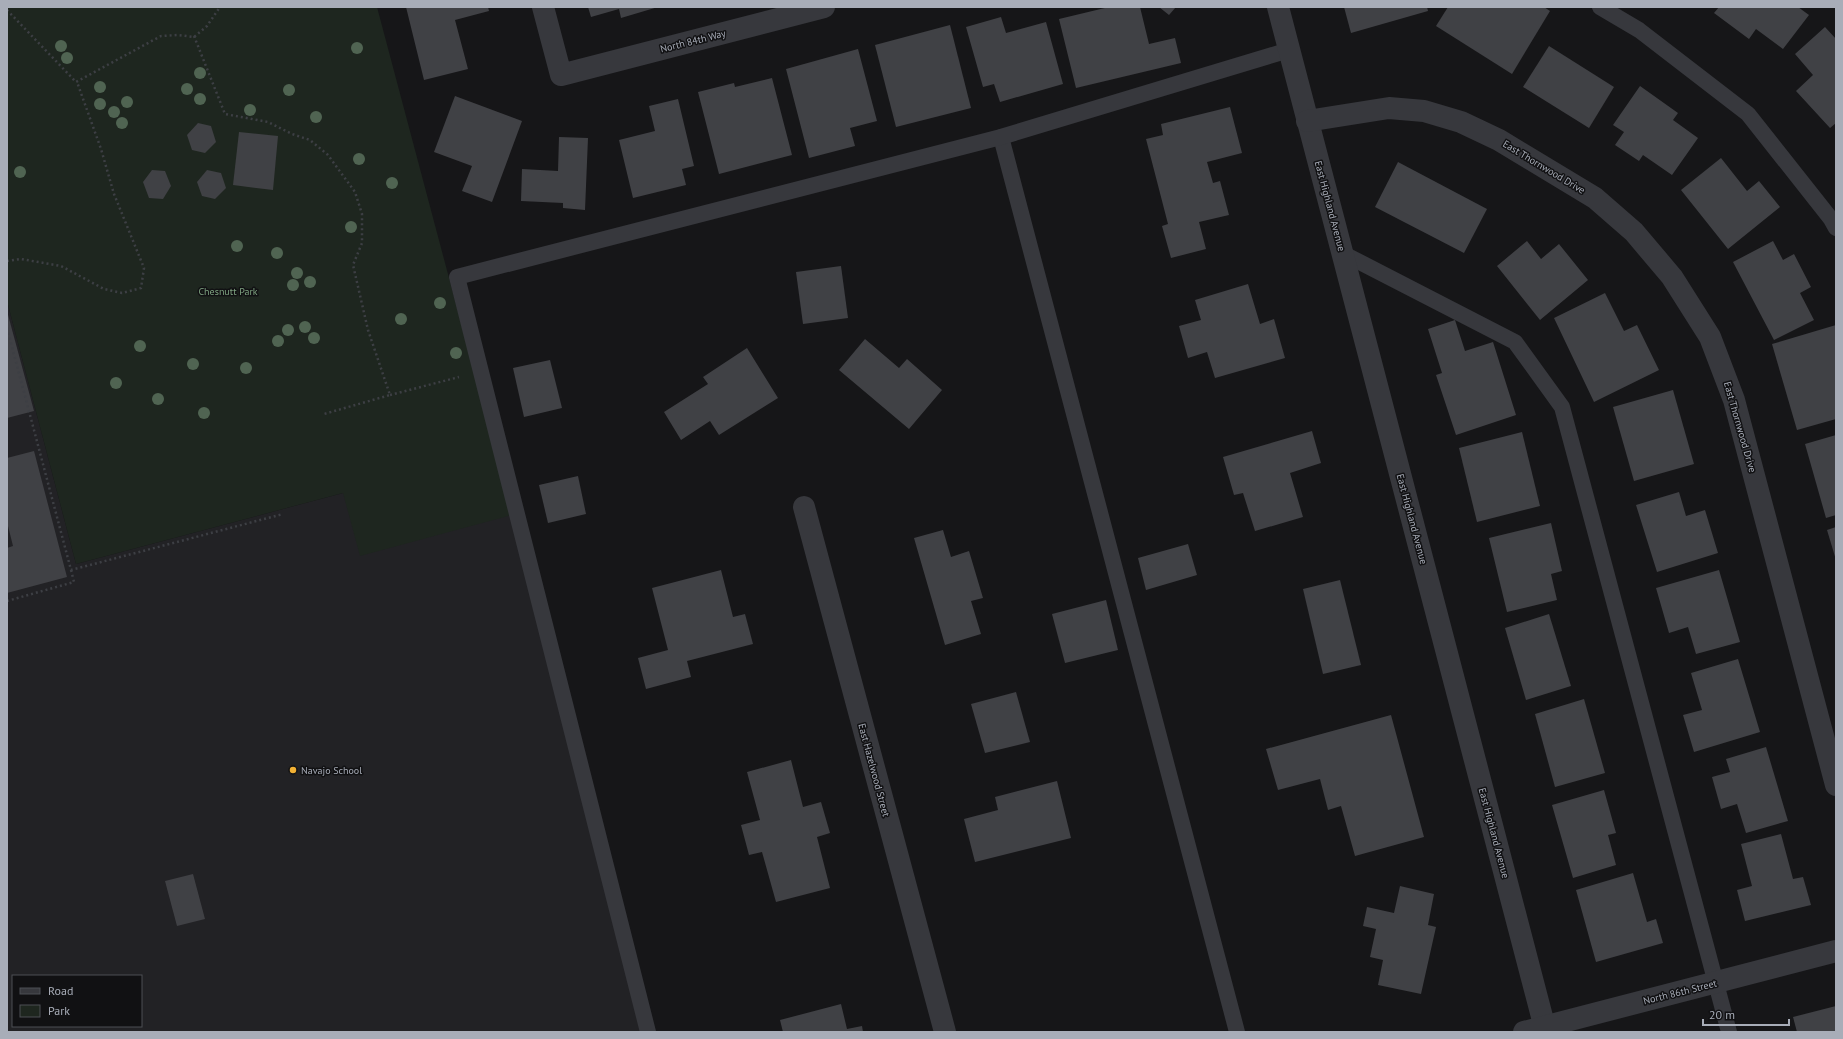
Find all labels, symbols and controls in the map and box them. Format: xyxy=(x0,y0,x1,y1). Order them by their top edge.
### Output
street label: North 84th Way xyxy=(659,27,727,55)
street label: East Thornwood Drive xyxy=(1500,137,1588,197)
street label: East Highland Avenue xyxy=(1312,159,1348,253)
park label: Chesnutt Park xyxy=(198,285,258,298)
street label: East Thornwood Drive xyxy=(1721,380,1759,474)
street label: East Highland Avenue xyxy=(1394,472,1430,566)
street label: East Hazelwood Street xyxy=(855,722,893,819)
place label: Navajo School xyxy=(301,764,362,777)
marker: Navajo School xyxy=(288,765,298,775)
street label: East Highland Avenue xyxy=(1476,786,1512,880)
legend xyxy=(12,975,142,1027)
street label: North 86th Street xyxy=(1642,976,1719,1007)
text: Road xyxy=(48,983,73,998)
scale bar xyxy=(1703,1001,1789,1027)
text: Park xyxy=(48,1003,70,1018)
text: 20 m xyxy=(1709,1007,1735,1022)

